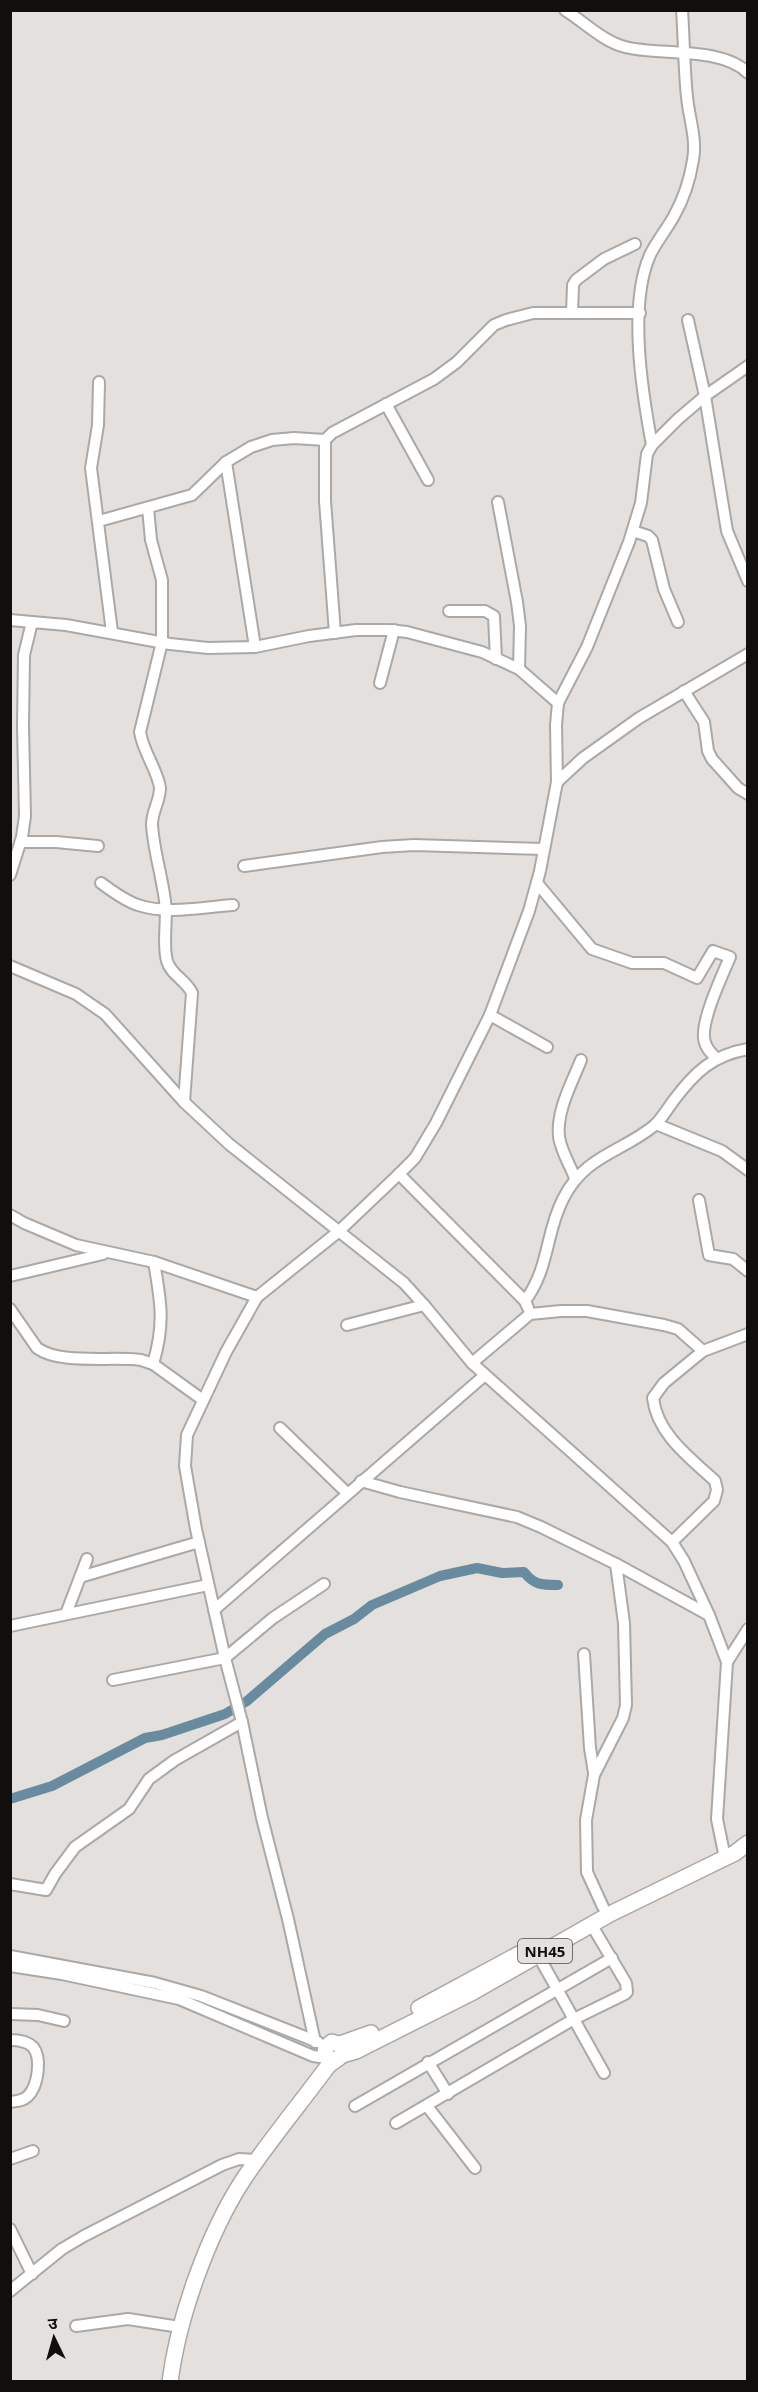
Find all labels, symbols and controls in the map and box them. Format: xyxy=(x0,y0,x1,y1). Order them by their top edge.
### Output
road number: NH45 xyxy=(518,1939,572,1963)
north arrow xyxy=(24,2308,84,2368)
text: उ xyxy=(47,2312,59,2334)

